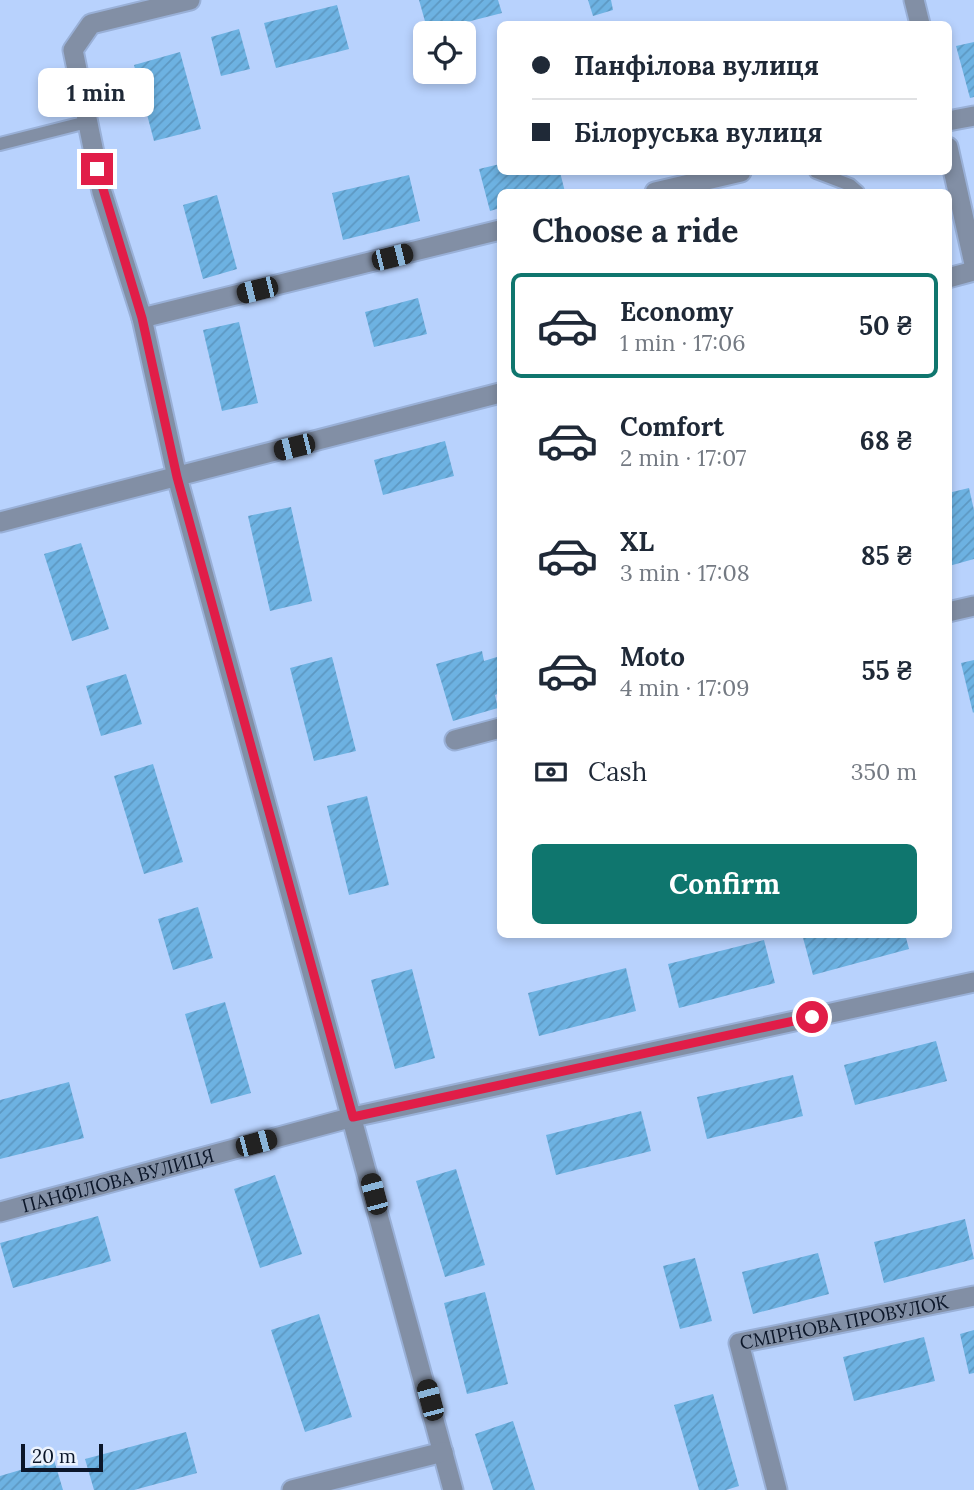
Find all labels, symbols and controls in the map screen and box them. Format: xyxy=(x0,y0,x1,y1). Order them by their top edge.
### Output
map controls xyxy=(413,21,476,84)
button: locate xyxy=(413,21,476,84)
text: Панфілова вулиця xyxy=(574,49,819,82)
callout: 1 min xyxy=(39,68,155,116)
text: 1 min xyxy=(67,78,125,107)
text: Білоруська вулиця xyxy=(574,116,823,149)
route end xyxy=(81,153,113,185)
text: Choose a ride xyxy=(532,210,739,251)
car xyxy=(370,242,415,272)
car xyxy=(235,275,280,305)
icon: car xyxy=(536,294,599,357)
text: Economy xyxy=(620,295,733,328)
text: 50 ₴ xyxy=(859,309,913,342)
text: 1 min · 17:06 xyxy=(620,328,746,357)
icon: car xyxy=(536,409,599,472)
text: Comfort xyxy=(620,410,724,443)
text: 68 ₴ xyxy=(860,424,913,457)
car xyxy=(272,432,317,462)
text: 2 min · 17:07 xyxy=(620,443,746,472)
icon: car xyxy=(536,524,599,587)
text: XL xyxy=(620,525,654,558)
text: 85 ₴ xyxy=(861,539,913,572)
text: 3 min · 17:08 xyxy=(620,558,750,587)
icon: car xyxy=(536,639,599,702)
text: Moto xyxy=(620,640,685,673)
text: 55 ₴ xyxy=(862,654,913,687)
text: 4 min · 17:09 xyxy=(620,673,750,702)
icon: cash xyxy=(532,753,570,791)
text: Cash xyxy=(588,755,647,788)
text: 350 m xyxy=(851,757,917,786)
button: Confirm xyxy=(532,844,917,924)
route start xyxy=(796,1001,828,1033)
car xyxy=(233,1127,280,1159)
street label: ПАНФІЛОВА ВУЛИЦЯ xyxy=(19,1143,217,1218)
car xyxy=(359,1171,390,1217)
street label: СМІРНОВА ПРОВУЛОК xyxy=(738,1289,951,1355)
car xyxy=(415,1377,446,1423)
scale bar xyxy=(21,1441,103,1473)
text: 20 m xyxy=(32,1444,76,1468)

